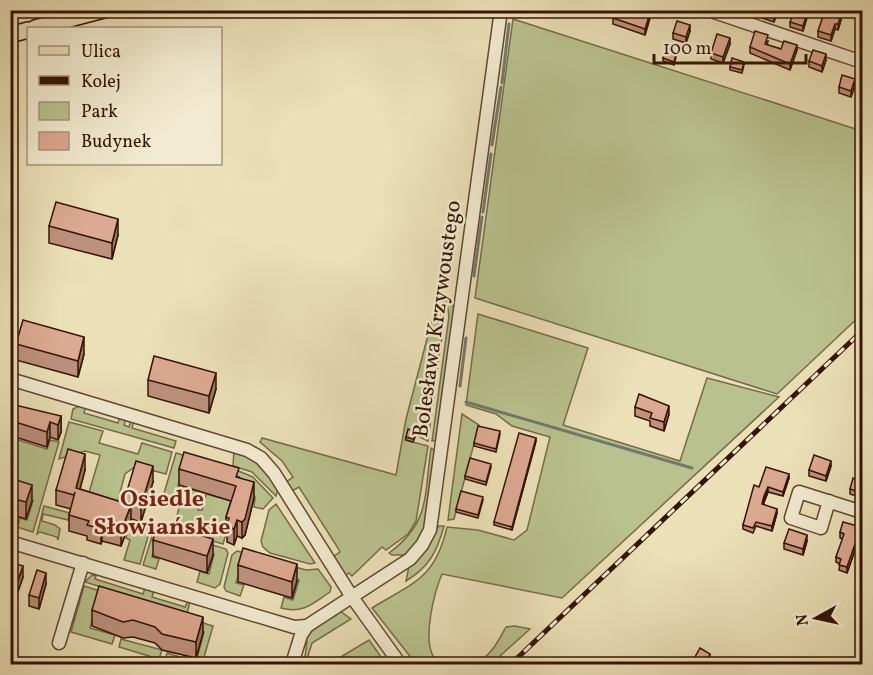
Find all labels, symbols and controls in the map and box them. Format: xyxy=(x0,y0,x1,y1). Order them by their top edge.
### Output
legend xyxy=(27,27,222,165)
scale bar xyxy=(654,27,806,65)
text: 100 m xyxy=(663,37,712,62)
text: Ulica xyxy=(81,40,121,65)
text: Kolej xyxy=(81,70,121,95)
text: Park xyxy=(81,100,118,125)
text: Budynek xyxy=(81,130,152,155)
street label: Bolesława Krzywoustego xyxy=(406,198,470,440)
district label: Osiedle Słowiańskie xyxy=(93,483,231,545)
north arrow xyxy=(786,588,846,648)
text: N xyxy=(791,612,815,627)

